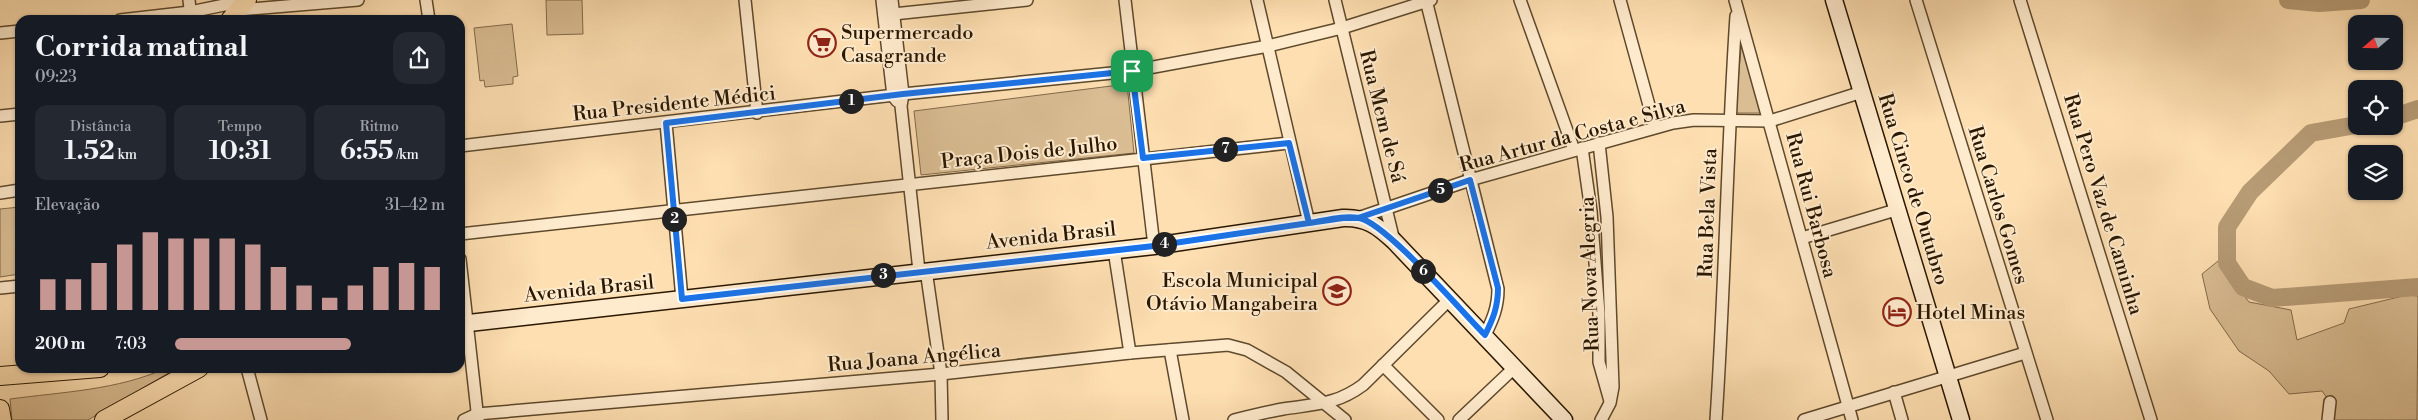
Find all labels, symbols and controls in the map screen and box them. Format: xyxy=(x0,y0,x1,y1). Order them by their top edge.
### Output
north arrow xyxy=(2348,15,2402,70)
map controls xyxy=(2348,15,2403,200)
place label: Supermercado Casagrande xyxy=(841,21,973,69)
supermarket icon: Supermercado Casagrande xyxy=(807,28,837,58)
text: Corrida matinal xyxy=(35,30,248,65)
button: share xyxy=(393,32,445,84)
street label: Rua Mem de Sá xyxy=(1353,47,1410,186)
pin xyxy=(1111,50,1153,92)
icon: arrive xyxy=(1118,57,1146,85)
text: 09:23 xyxy=(35,67,77,87)
button: locate xyxy=(2348,80,2403,135)
street label: Rua Presidente Médici xyxy=(571,81,777,128)
pin: 1 xyxy=(838,88,864,114)
street label: Rua Cinco de Outubro xyxy=(1871,90,1954,288)
street label: Rua Pero Vaz de Caminha xyxy=(2057,91,2148,319)
text: 1 xyxy=(848,92,855,110)
street label: Rua Artur da Costa e Silva xyxy=(1457,94,1689,179)
text: Distância xyxy=(70,118,131,136)
text: Tempo xyxy=(218,118,262,136)
text: Ritmo xyxy=(360,118,399,136)
street label: Rua Carlos Gomes xyxy=(1962,123,2034,288)
street label: Rua Rui Barbosa xyxy=(1779,130,1842,282)
street label: Praça Dois de Julho xyxy=(940,132,1119,175)
text: 1.52 xyxy=(64,136,115,167)
text: 10:31 xyxy=(209,136,271,167)
text: 6:55 xyxy=(340,136,394,167)
pin: 7 xyxy=(1212,136,1238,162)
text: 7 xyxy=(1221,140,1230,158)
button: layers xyxy=(2348,145,2403,200)
text: km xyxy=(115,146,137,164)
text: /km xyxy=(394,146,419,164)
street label: Rua Bela Vista xyxy=(1694,147,1723,278)
pin: 5 xyxy=(1428,178,1452,202)
text: 5 xyxy=(1436,181,1445,199)
text: Elevação xyxy=(35,195,100,215)
text: 31–42 m xyxy=(385,195,445,215)
street label: Rua Nova Alegria xyxy=(1575,195,1606,352)
pin: 2 xyxy=(662,206,686,232)
text: 2 xyxy=(670,210,679,228)
street label: Avenida Brasil xyxy=(984,217,1118,256)
pin: 4 xyxy=(1152,232,1176,256)
text: 4 xyxy=(1160,235,1169,253)
pin: 6 xyxy=(1410,258,1436,284)
pin: 3 xyxy=(870,262,896,288)
text: 6 xyxy=(1419,262,1428,280)
text: 3 xyxy=(879,266,888,284)
place label: Escola Municipal Otávio Mangabeira xyxy=(1146,269,1319,317)
street label: Avenida Brasil xyxy=(522,270,656,309)
school or university icon: Escola Municipal Otávio Mangabeira xyxy=(1322,276,1352,306)
hotel icon: Hotel Minas xyxy=(1882,297,1912,327)
place label: Hotel Minas xyxy=(1916,301,2025,326)
text: 200 m xyxy=(35,334,85,354)
text: 7:03 xyxy=(115,334,146,354)
street label: Rua Joana Angélica xyxy=(826,338,1003,379)

